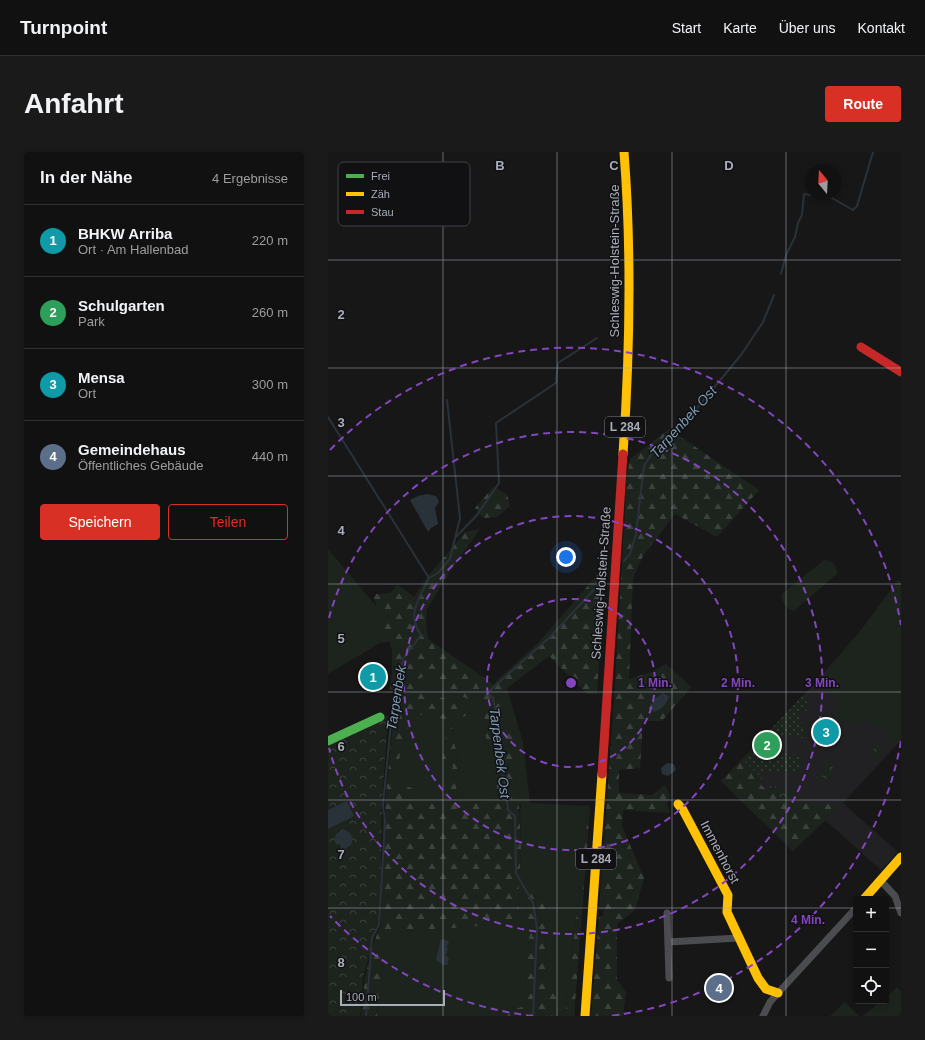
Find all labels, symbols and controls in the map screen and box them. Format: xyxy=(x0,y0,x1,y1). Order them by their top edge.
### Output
text: Turnpoint xyxy=(20,17,107,38)
text: Start xyxy=(672,20,701,36)
text: Karte xyxy=(723,20,757,36)
text: Über uns xyxy=(779,20,836,36)
text: Kontakt xyxy=(858,20,905,36)
button: Route xyxy=(825,86,901,122)
text: Anfahrt xyxy=(24,88,124,119)
text: B xyxy=(495,158,505,173)
text: C xyxy=(609,158,619,173)
text: D xyxy=(724,158,734,173)
legend xyxy=(338,162,470,226)
north arrow xyxy=(805,164,841,200)
text: In der Nähe xyxy=(40,168,133,187)
text: Frei xyxy=(371,170,390,182)
text: 4 Ergebnisse xyxy=(212,171,288,186)
street label: Schleswig-Holstein-Straße xyxy=(607,184,622,338)
text: Zäh xyxy=(371,188,390,200)
text: Stau xyxy=(371,206,394,218)
text: BHKW Arriba xyxy=(78,225,172,242)
text: 1 xyxy=(49,233,57,248)
text: 220 m xyxy=(252,233,288,248)
text: Ort · Am Hallenbad xyxy=(78,242,189,257)
text: Schulgarten xyxy=(78,297,165,314)
text: 2 xyxy=(49,305,57,320)
text: 260 m xyxy=(252,305,288,320)
text: 2 xyxy=(337,307,345,322)
text: Park xyxy=(78,314,105,329)
text: Mensa xyxy=(78,369,125,386)
text: 3 xyxy=(49,377,57,392)
text: 300 m xyxy=(252,377,288,392)
water label: Tarpenbek Ost xyxy=(646,382,720,461)
text: Ort xyxy=(78,386,96,401)
text: 3 xyxy=(337,415,345,430)
road number: L 284 xyxy=(605,417,645,437)
text: Gemeindehaus xyxy=(78,441,186,458)
text: 4 xyxy=(49,449,57,464)
text: 440 m xyxy=(252,449,288,464)
text: Öffentliches Gebäude xyxy=(78,458,204,473)
button: Speichern xyxy=(40,504,160,540)
button: Teilen xyxy=(168,504,288,540)
street label: Schleswig-Holstein-Straße xyxy=(588,506,614,660)
text: 4 xyxy=(337,523,345,538)
your location xyxy=(556,547,576,567)
text: 5 xyxy=(337,631,345,646)
pin: 1 xyxy=(360,662,386,692)
water label: Tarpenbek xyxy=(383,663,409,732)
centre of rings xyxy=(564,676,578,690)
text: 1 Min. xyxy=(638,676,672,690)
text: 2 Min. xyxy=(721,676,755,690)
text: 3 Min. xyxy=(805,676,839,690)
water label: Tarpenbek Ost xyxy=(486,707,514,800)
pin: 3 xyxy=(813,717,839,747)
pin: 2 xyxy=(754,730,780,760)
text: 6 xyxy=(337,739,345,754)
street label: Immenhorst xyxy=(697,818,743,886)
text: 7 xyxy=(337,847,345,862)
road number: L 284 xyxy=(576,849,616,869)
map controls xyxy=(853,896,889,1004)
button: + xyxy=(853,896,889,932)
text: 4 Min. xyxy=(791,913,825,927)
button: − xyxy=(853,932,889,968)
text: 8 xyxy=(337,955,345,970)
button: locate xyxy=(853,968,889,1004)
pin: 4 xyxy=(706,973,732,1003)
scale bar xyxy=(340,988,445,1007)
text: 100 m xyxy=(346,991,377,1003)

